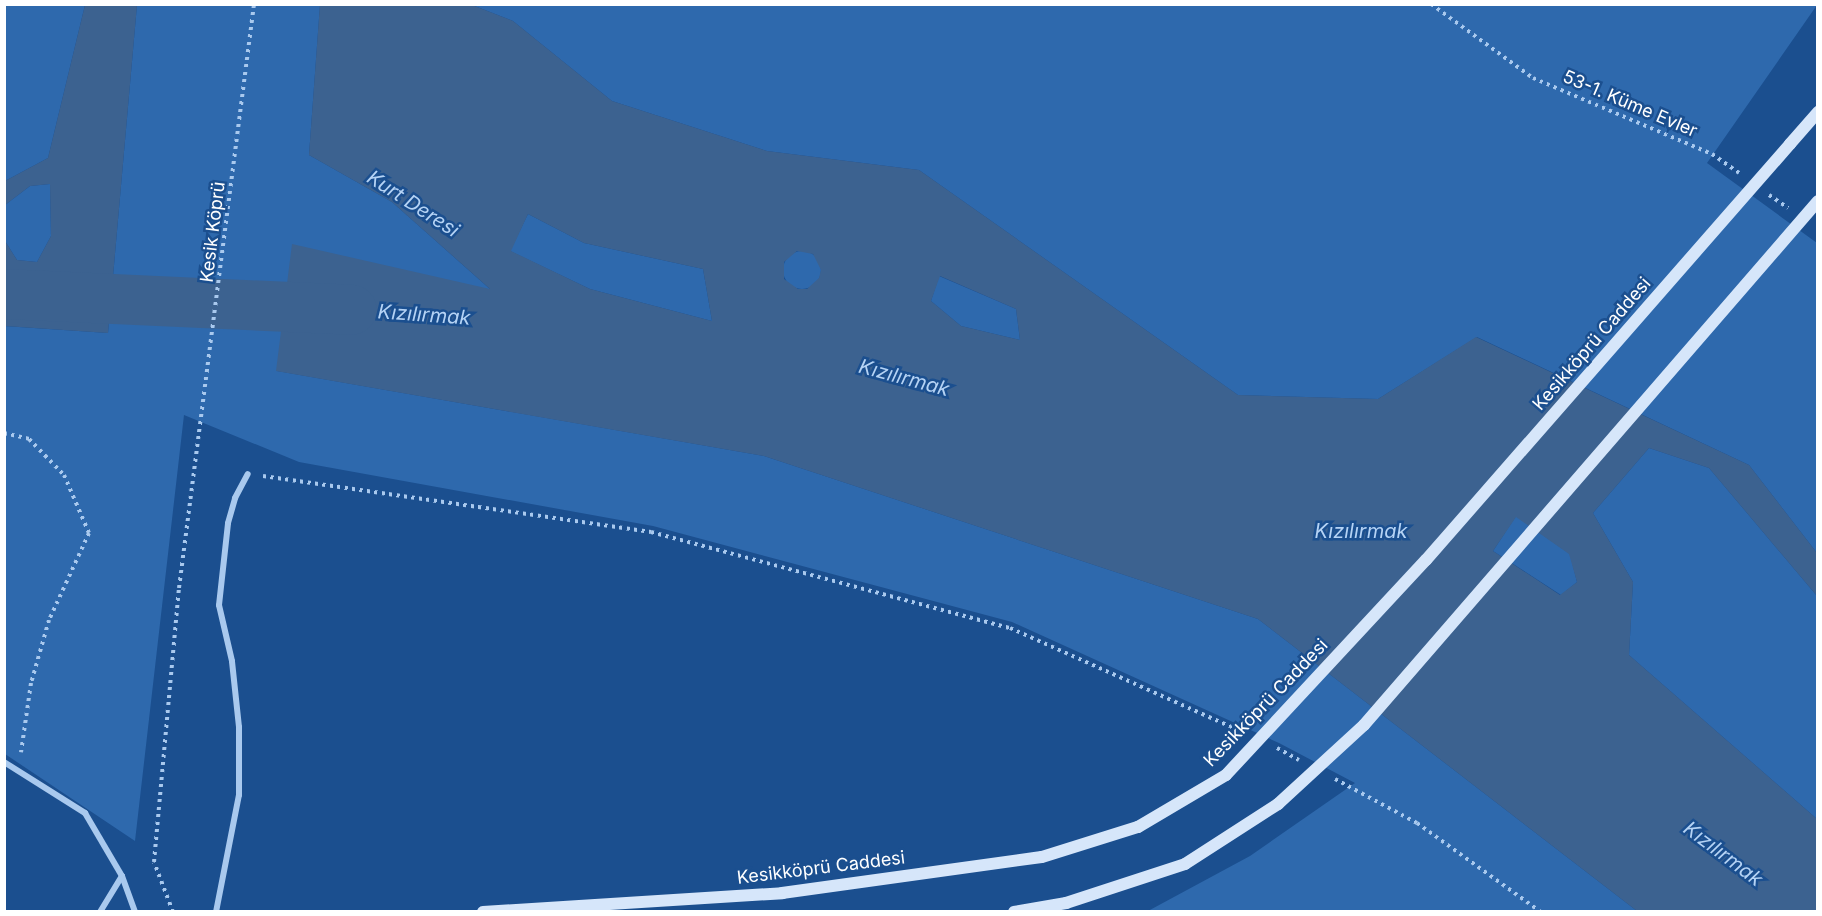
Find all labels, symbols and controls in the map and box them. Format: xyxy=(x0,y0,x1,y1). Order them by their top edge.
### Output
street label: 53-1. Küme Evler xyxy=(1559,66,1701,142)
water label: Kurt Deresi xyxy=(363,165,463,243)
street label: Kesik Köprü xyxy=(196,180,230,284)
street label: Kesikköprü Caddesi xyxy=(1528,273,1656,415)
water label: Kızılırmak xyxy=(377,300,471,330)
water label: Kızılırmak xyxy=(856,354,952,402)
water label: Kızılırmak xyxy=(1315,519,1407,543)
street label: Kesikköprü Caddesi xyxy=(1200,635,1332,771)
water label: Kızılırmak xyxy=(1679,816,1767,892)
street label: Kesikköprü Caddesi xyxy=(736,847,906,889)

